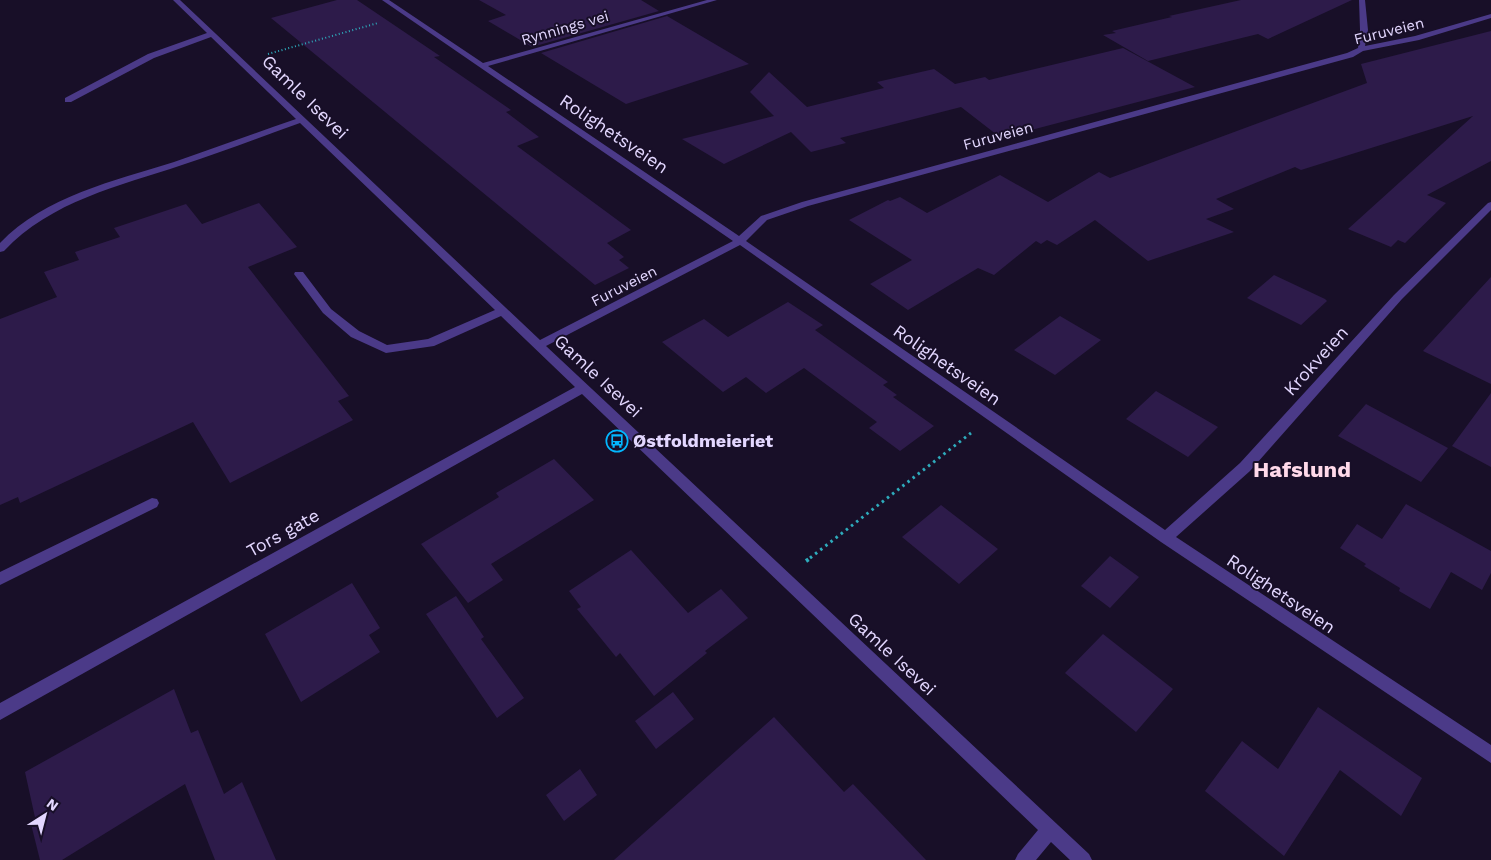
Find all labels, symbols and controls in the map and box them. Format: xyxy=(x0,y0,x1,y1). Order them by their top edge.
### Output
street label: Rynnings vei xyxy=(519,7,611,49)
street label: Furuveien xyxy=(1352,14,1426,48)
street label: Gamle Isevei xyxy=(258,50,353,143)
street label: Rolighetsveien xyxy=(556,90,673,178)
street label: Furuveien xyxy=(961,118,1035,154)
street label: Furuveien xyxy=(588,262,660,310)
street label: Rolighetsveien xyxy=(889,320,1005,409)
street label: Krokveien xyxy=(1279,322,1352,400)
street label: Gamle Isevei xyxy=(550,330,646,421)
bus stop icon: Østfoldmeieriet xyxy=(605,429,629,453)
place label: Østfoldmeieriet xyxy=(633,430,773,451)
district label: Hafslund xyxy=(1253,457,1351,482)
street label: Tors gate xyxy=(243,504,323,561)
street label: Rolighetsveien xyxy=(1223,550,1340,638)
street label: Gamle Isevei xyxy=(844,608,940,699)
north arrow xyxy=(20,790,70,840)
text: N xyxy=(44,795,62,814)

